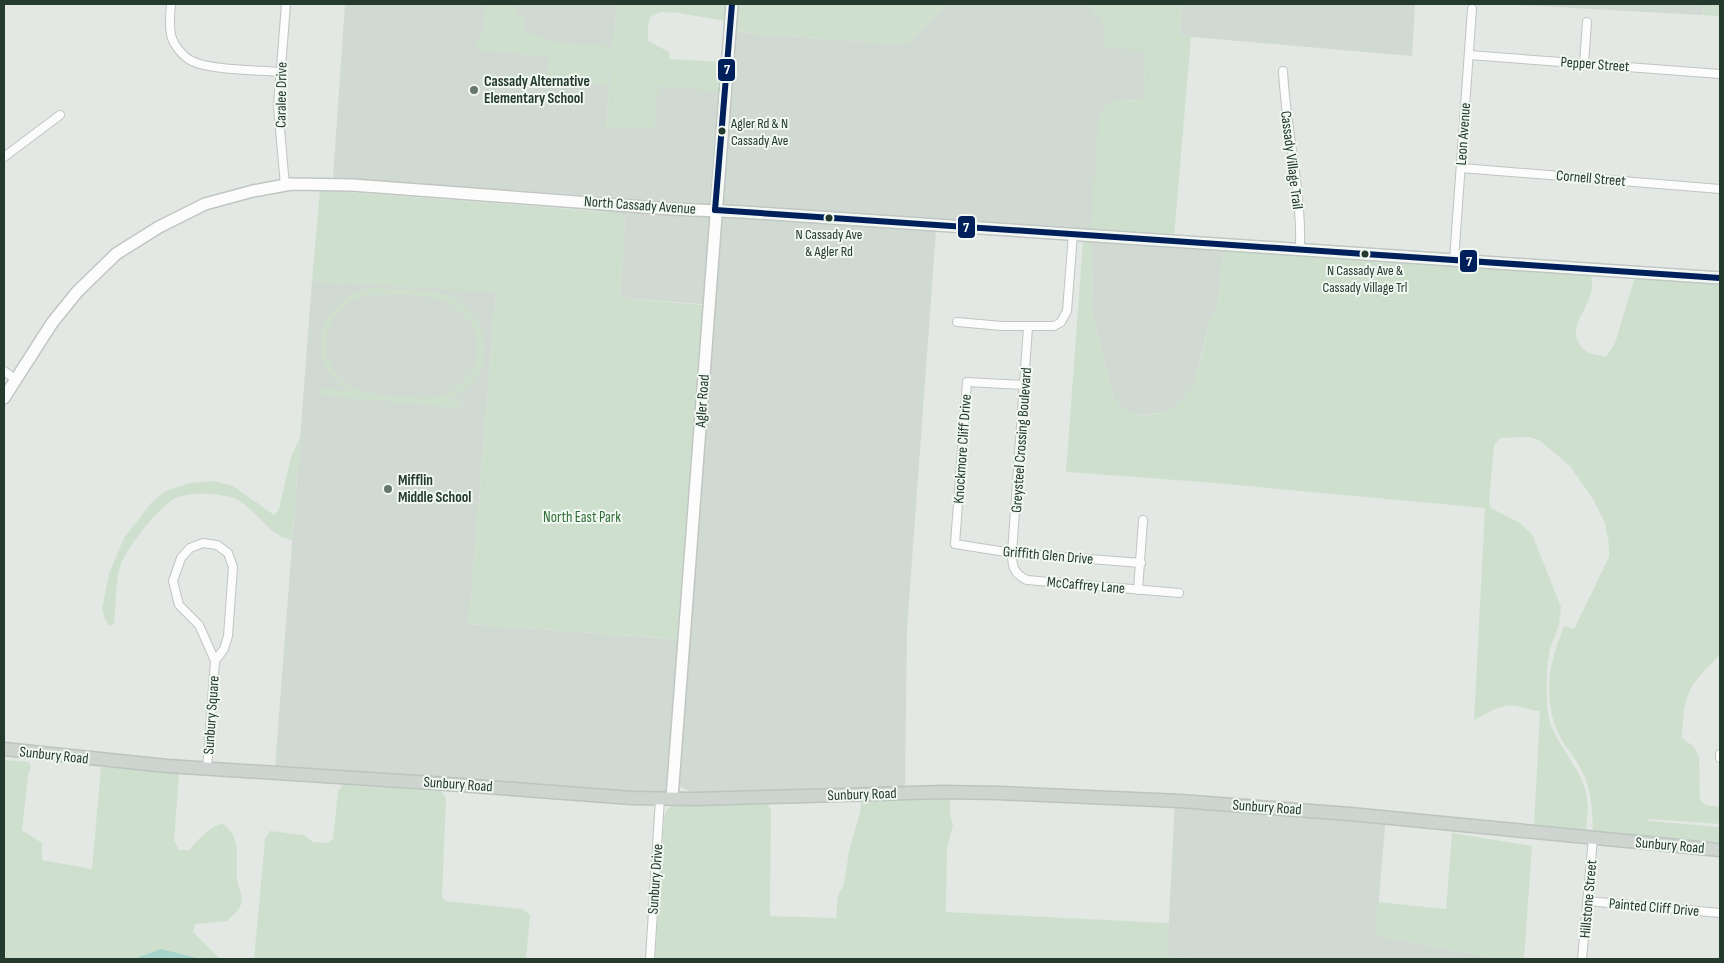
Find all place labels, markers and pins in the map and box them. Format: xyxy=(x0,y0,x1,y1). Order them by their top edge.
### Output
place label: Cassady Alternative Elementary School xyxy=(484,72,590,108)
marker: Cassady Alternative Elementary School xyxy=(468,84,480,96)
place label: Agler Rd & N Cassady Ave xyxy=(730,115,788,149)
marker: Agler Rd & N Cassady Ave xyxy=(717,126,727,136)
marker: N Cassady Ave & Agler Rd xyxy=(824,213,834,223)
place label: N Cassady Ave & Agler Rd xyxy=(796,226,862,260)
marker: N Cassady Ave & Cassady Village Trl xyxy=(1360,249,1370,259)
place label: N Cassady Ave & Cassady Village Trl xyxy=(1323,262,1407,296)
place label: Mifflin Middle School xyxy=(398,471,471,507)
marker: Mifflin Middle School xyxy=(382,483,394,495)

